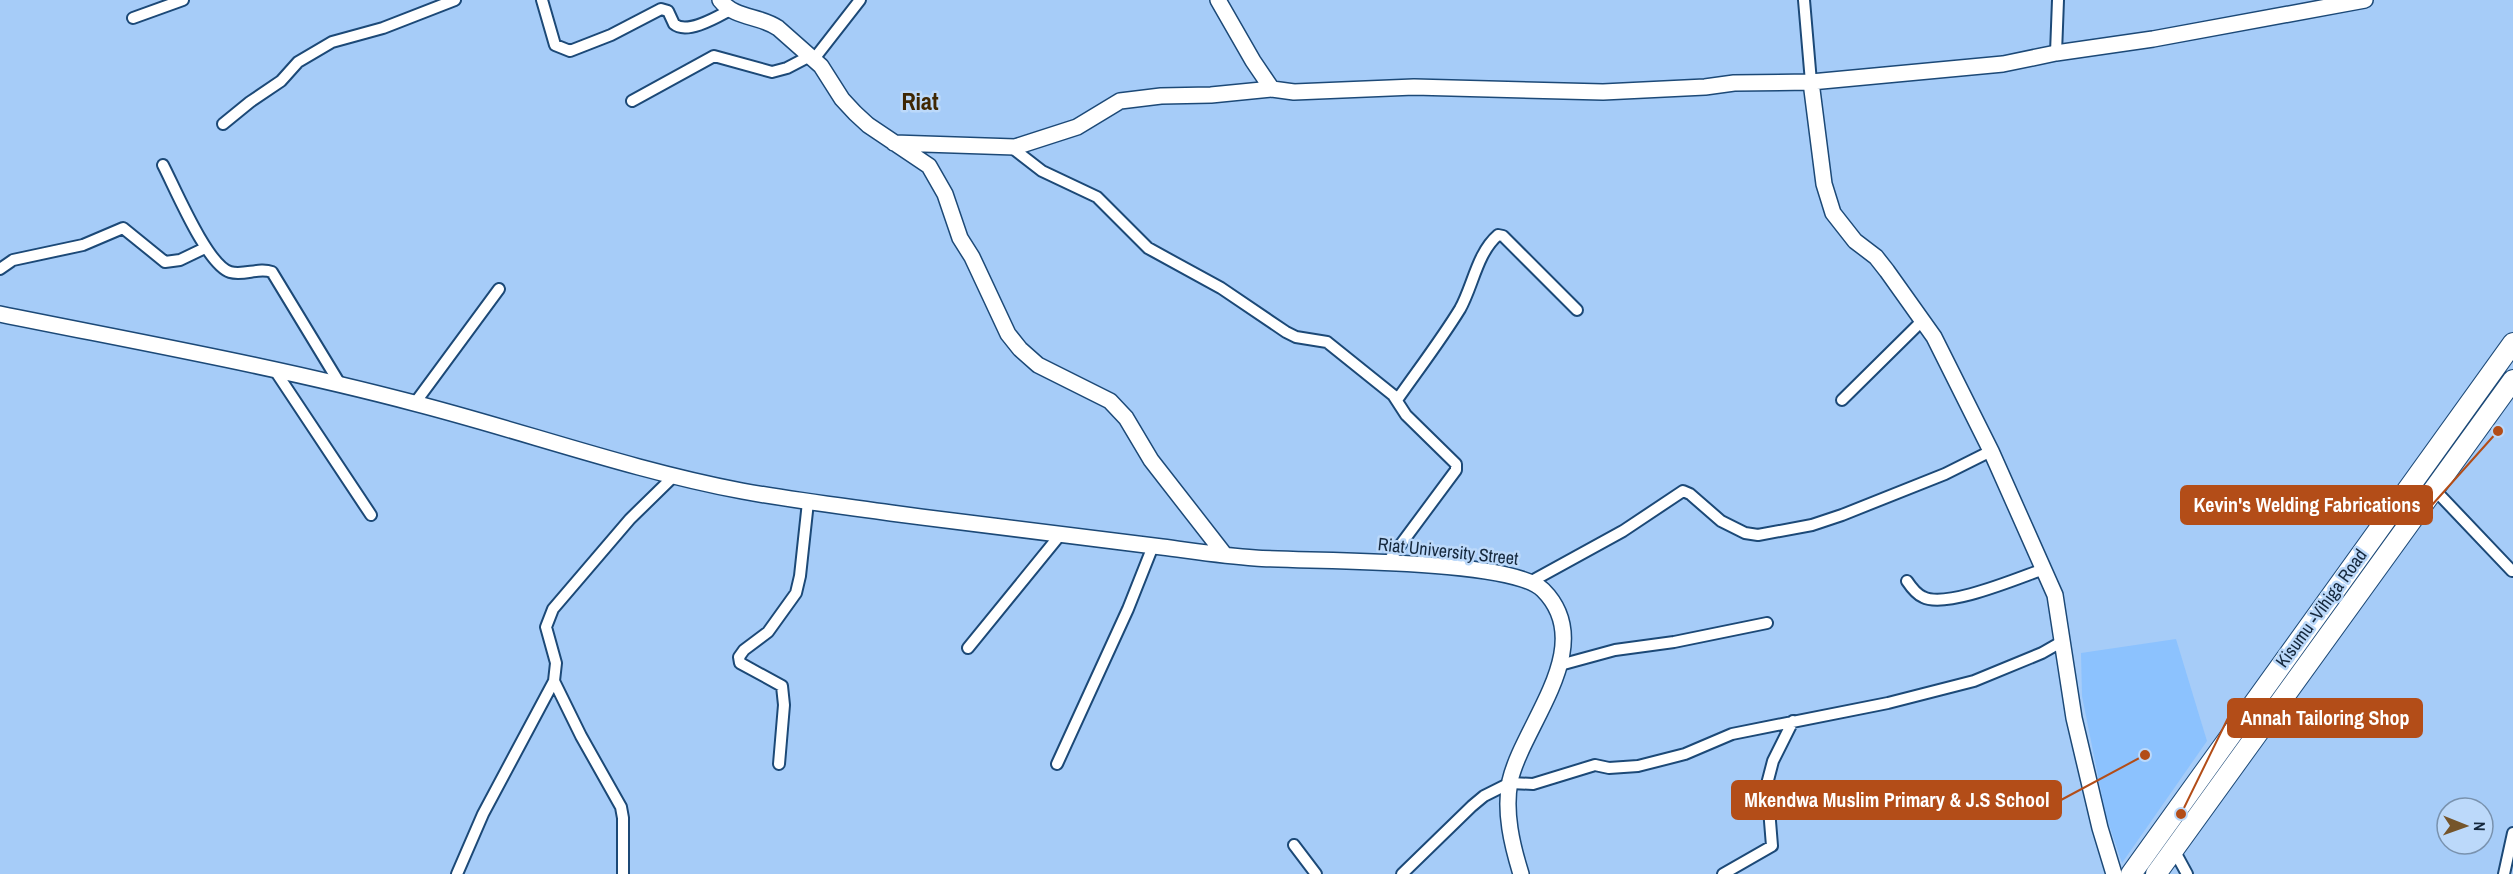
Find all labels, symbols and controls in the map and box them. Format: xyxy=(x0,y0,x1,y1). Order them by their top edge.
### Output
district label: Riat xyxy=(901,85,939,117)
callout: Kevin's Welding Fabrications xyxy=(2181,486,2432,524)
text: Kevin's Welding Fabrications xyxy=(2193,491,2421,518)
street label: Riat University Street xyxy=(1377,531,1519,571)
street label: Kisumu -Vihiga Road xyxy=(2269,544,2373,672)
callout: Annah Tailoring Shop xyxy=(2228,699,2422,737)
text: Annah Tailoring Shop xyxy=(2240,704,2410,731)
callout: Mkendwa Muslim Primary & J.S School xyxy=(1732,781,2061,819)
text: Mkendwa Muslim Primary & J.S School xyxy=(1744,786,2050,813)
north arrow xyxy=(2435,796,2495,856)
text: N xyxy=(2469,821,2491,831)

